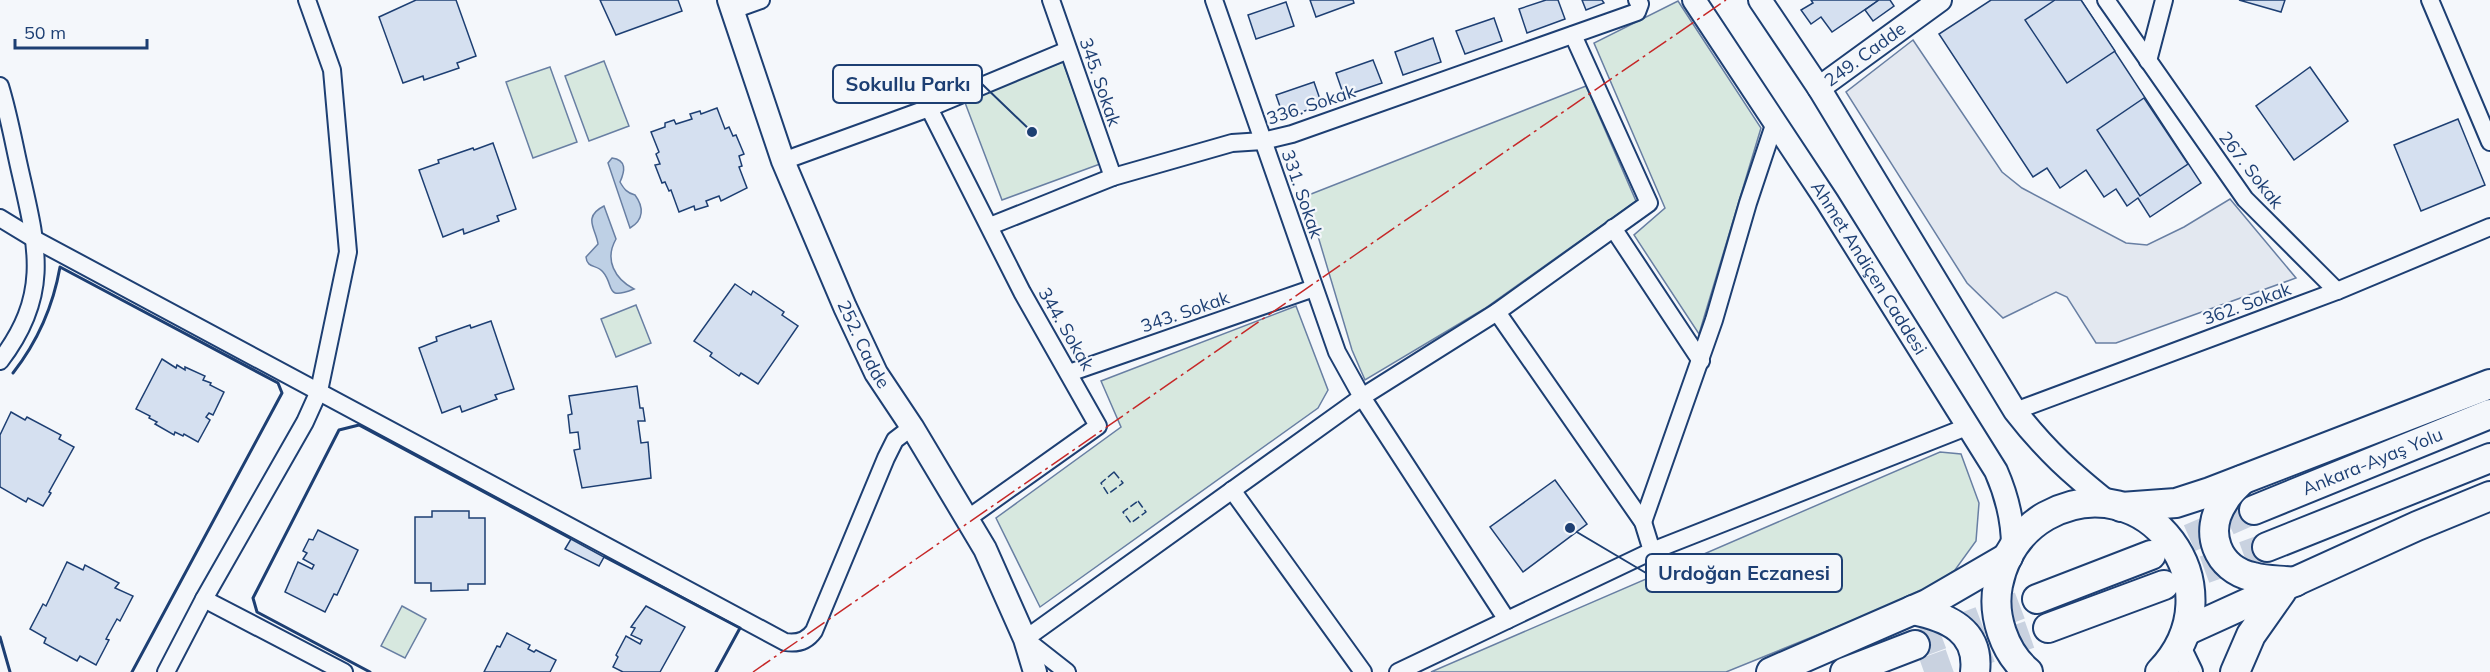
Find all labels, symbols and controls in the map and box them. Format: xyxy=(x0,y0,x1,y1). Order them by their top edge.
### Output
scale bar xyxy=(15,12,147,50)
street label: 249. Cadde xyxy=(1819,17,1910,91)
text: 50 m xyxy=(24,21,66,44)
street label: 345. Sokak xyxy=(1075,35,1127,130)
callout: Sokullu Parkı xyxy=(833,65,982,103)
text: Sokullu Parkı xyxy=(846,71,970,96)
street label: 336. Sokak xyxy=(1264,79,1359,130)
street label: 267. Sokak xyxy=(2214,126,2289,214)
street label: 331. Sokak xyxy=(1277,147,1329,242)
street label: Ahmet Andiçen Caddesi xyxy=(1806,177,1932,359)
street label: 362. Sokak xyxy=(2200,277,2295,330)
street label: 344. Sokak xyxy=(1033,283,1100,375)
street label: 343. Sokak xyxy=(1138,285,1233,337)
street label: 252. Cadde xyxy=(832,297,895,393)
street label: Ankara-Ayaş Yolu xyxy=(2299,422,2446,500)
callout: Urdoğan Eczanesi xyxy=(1646,554,1842,592)
text: Urdoğan Eczanesi xyxy=(1658,560,1830,585)

